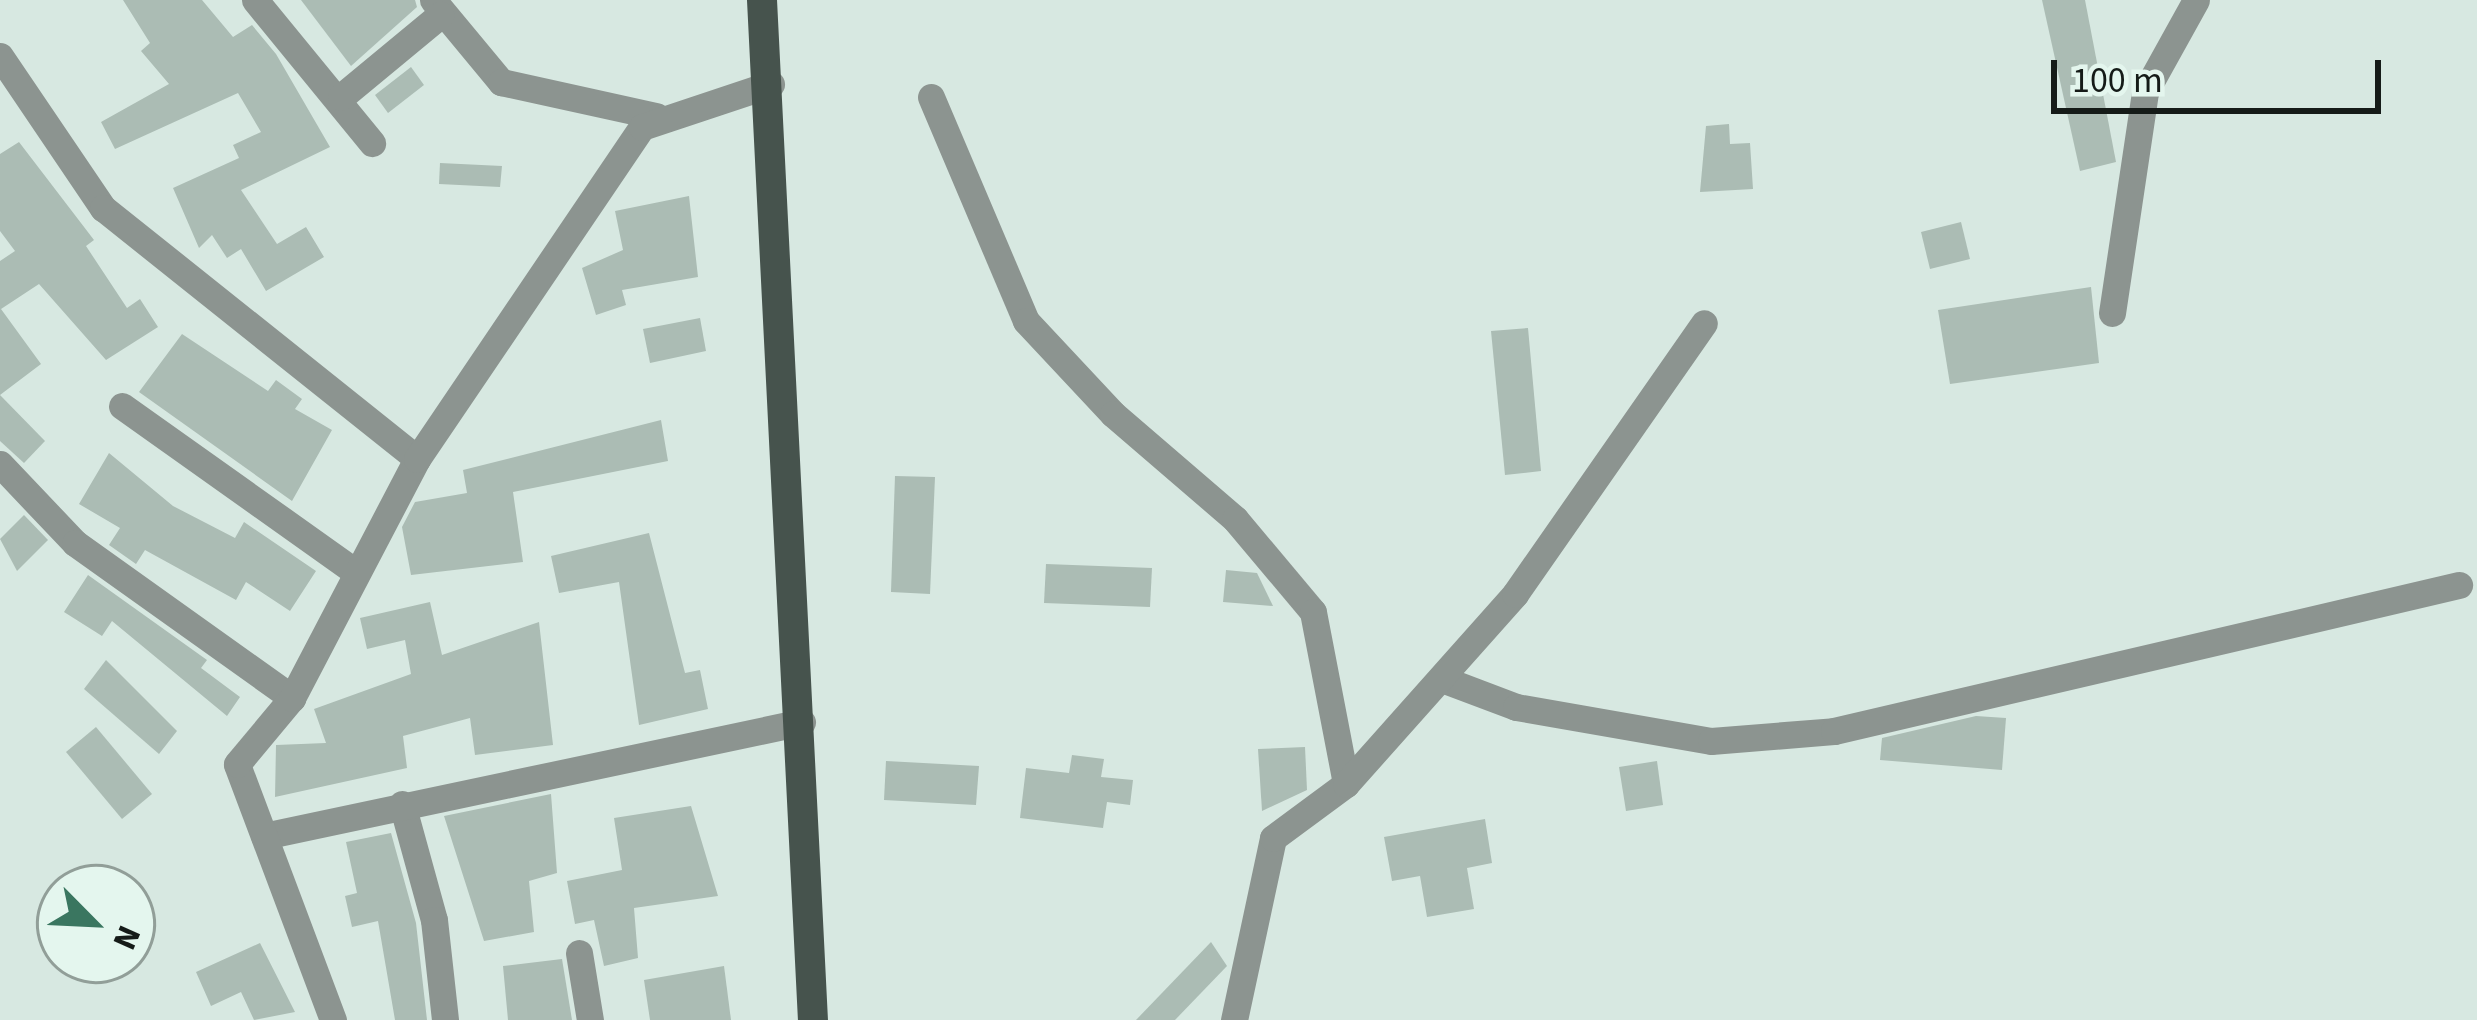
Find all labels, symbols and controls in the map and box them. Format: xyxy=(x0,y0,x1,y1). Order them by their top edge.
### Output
scale bar xyxy=(2057,36,2387,110)
text: 100 m xyxy=(2072,55,2163,106)
north arrow xyxy=(36,864,156,984)
text: N xyxy=(101,918,153,957)

